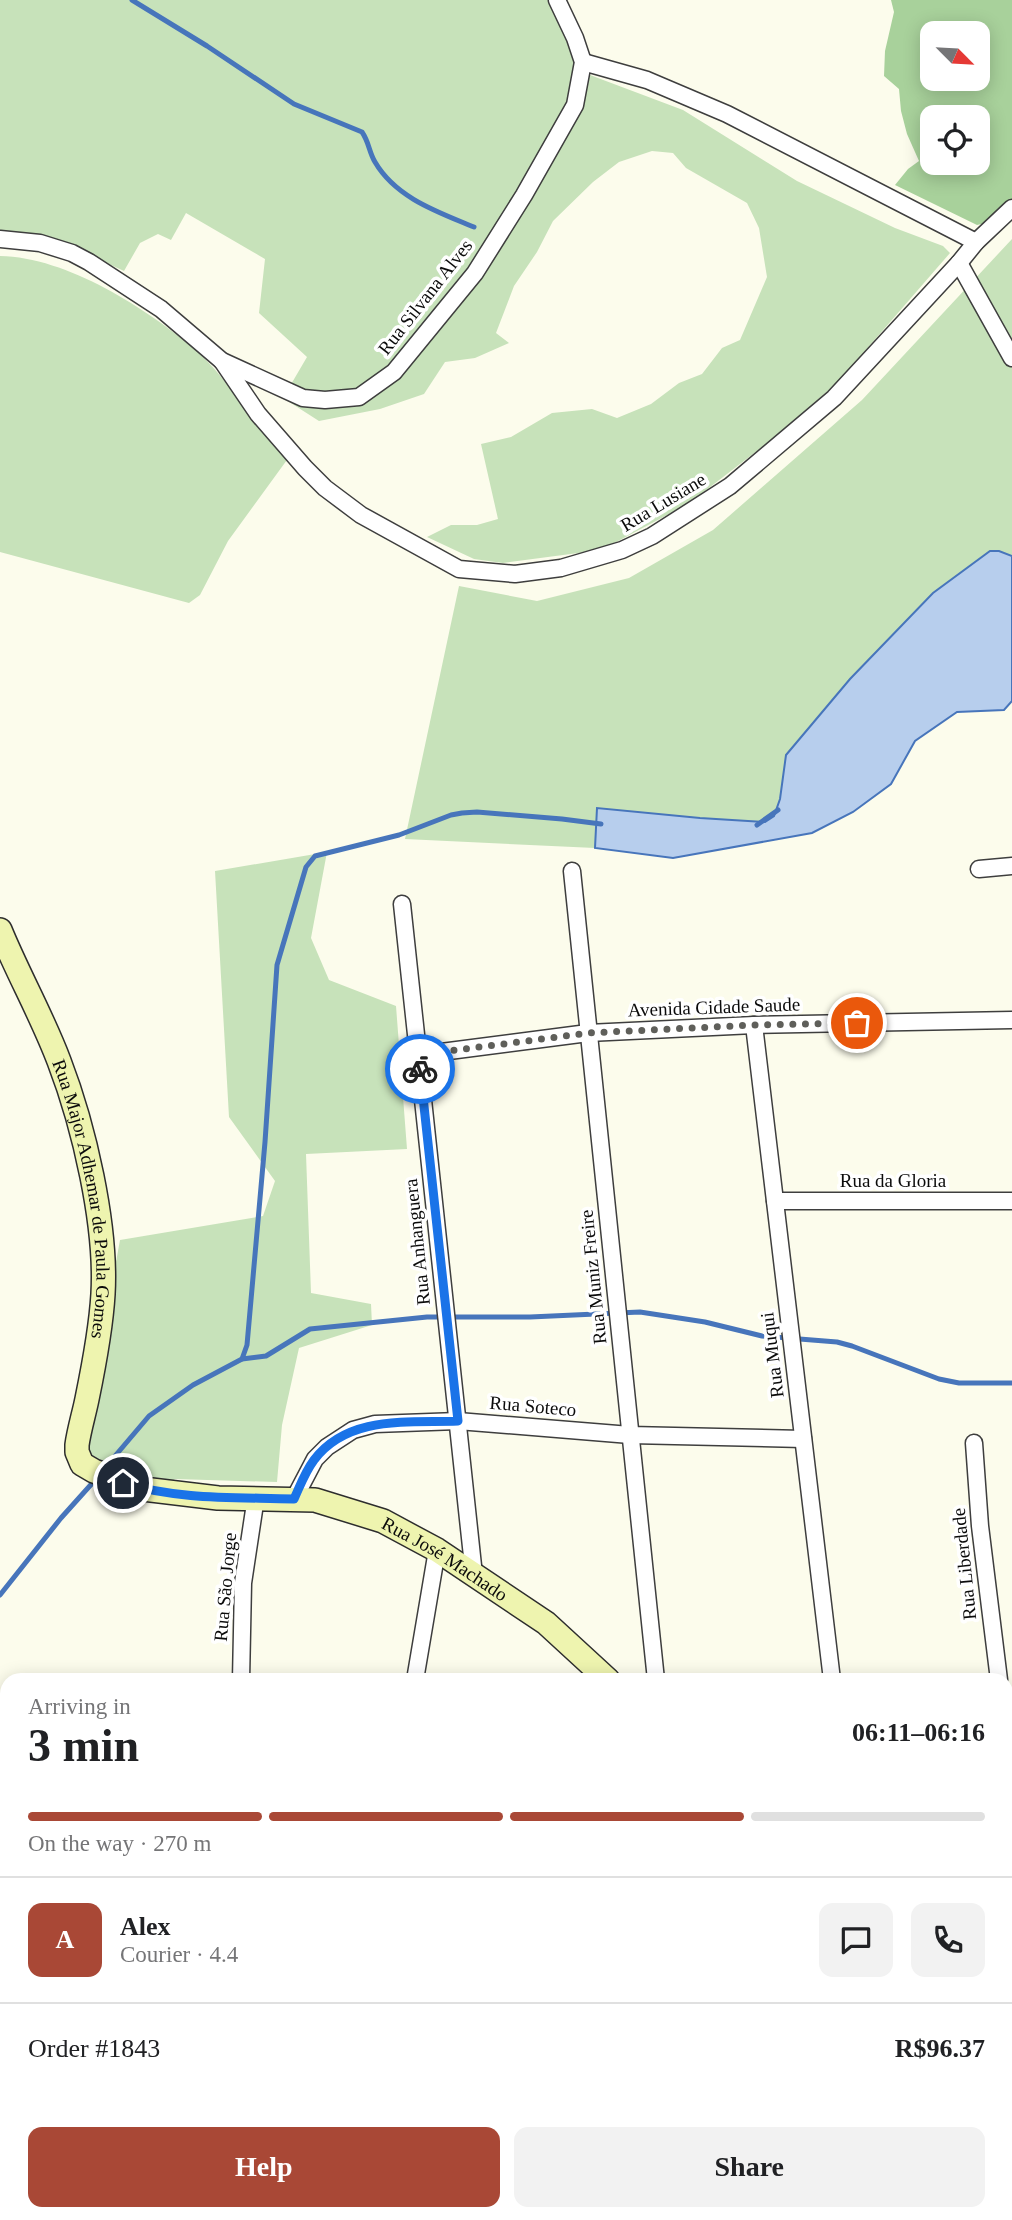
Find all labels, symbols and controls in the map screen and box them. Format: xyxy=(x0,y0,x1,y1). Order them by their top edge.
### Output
north arrow xyxy=(920,21,990,91)
map controls xyxy=(920,21,990,175)
button: locate xyxy=(920,105,990,175)
street label: Rua Silvana Alves xyxy=(374,235,476,359)
street label: Rua Lusiane xyxy=(617,468,709,536)
street label: Avenida Cidade Saude xyxy=(627,993,801,1021)
pin xyxy=(827,993,887,1053)
icon: bag xyxy=(838,1004,876,1042)
courier xyxy=(385,1034,455,1104)
icon: bike xyxy=(401,1050,439,1088)
street label: Rua Major Adhemar de Paula Gomes xyxy=(49,1056,114,1340)
street label: Rua da Gloria xyxy=(840,1170,947,1191)
street label: Rua Anhanguera xyxy=(400,1177,434,1306)
street label: Rua Muniz Freire xyxy=(575,1209,611,1345)
street label: Rua Muqui xyxy=(756,1311,788,1399)
street label: Rua Soteco xyxy=(489,1392,577,1420)
pin xyxy=(93,1453,153,1513)
icon: home xyxy=(104,1464,142,1502)
street label: Rua Liberdade xyxy=(948,1507,980,1621)
street label: Rua José Machado xyxy=(379,1512,512,1605)
street label: Rua São Jorge xyxy=(210,1532,240,1642)
text: Arriving in xyxy=(28,1694,131,1719)
text: 06:11–06:16 xyxy=(852,1718,985,1747)
text: 3 min xyxy=(28,1720,139,1771)
text: On the way · 270 m xyxy=(28,1831,211,1856)
button: chat xyxy=(819,1903,893,1977)
button: phone xyxy=(911,1903,985,1977)
text: Alex xyxy=(120,1912,171,1941)
text: A xyxy=(56,1925,74,1954)
text: Courier · 4.4 xyxy=(120,1942,238,1967)
text: Order #1843 xyxy=(28,2034,160,2063)
text: R$96.37 xyxy=(895,2034,985,2063)
button: Help xyxy=(28,2127,500,2207)
button: Share xyxy=(514,2127,985,2207)

